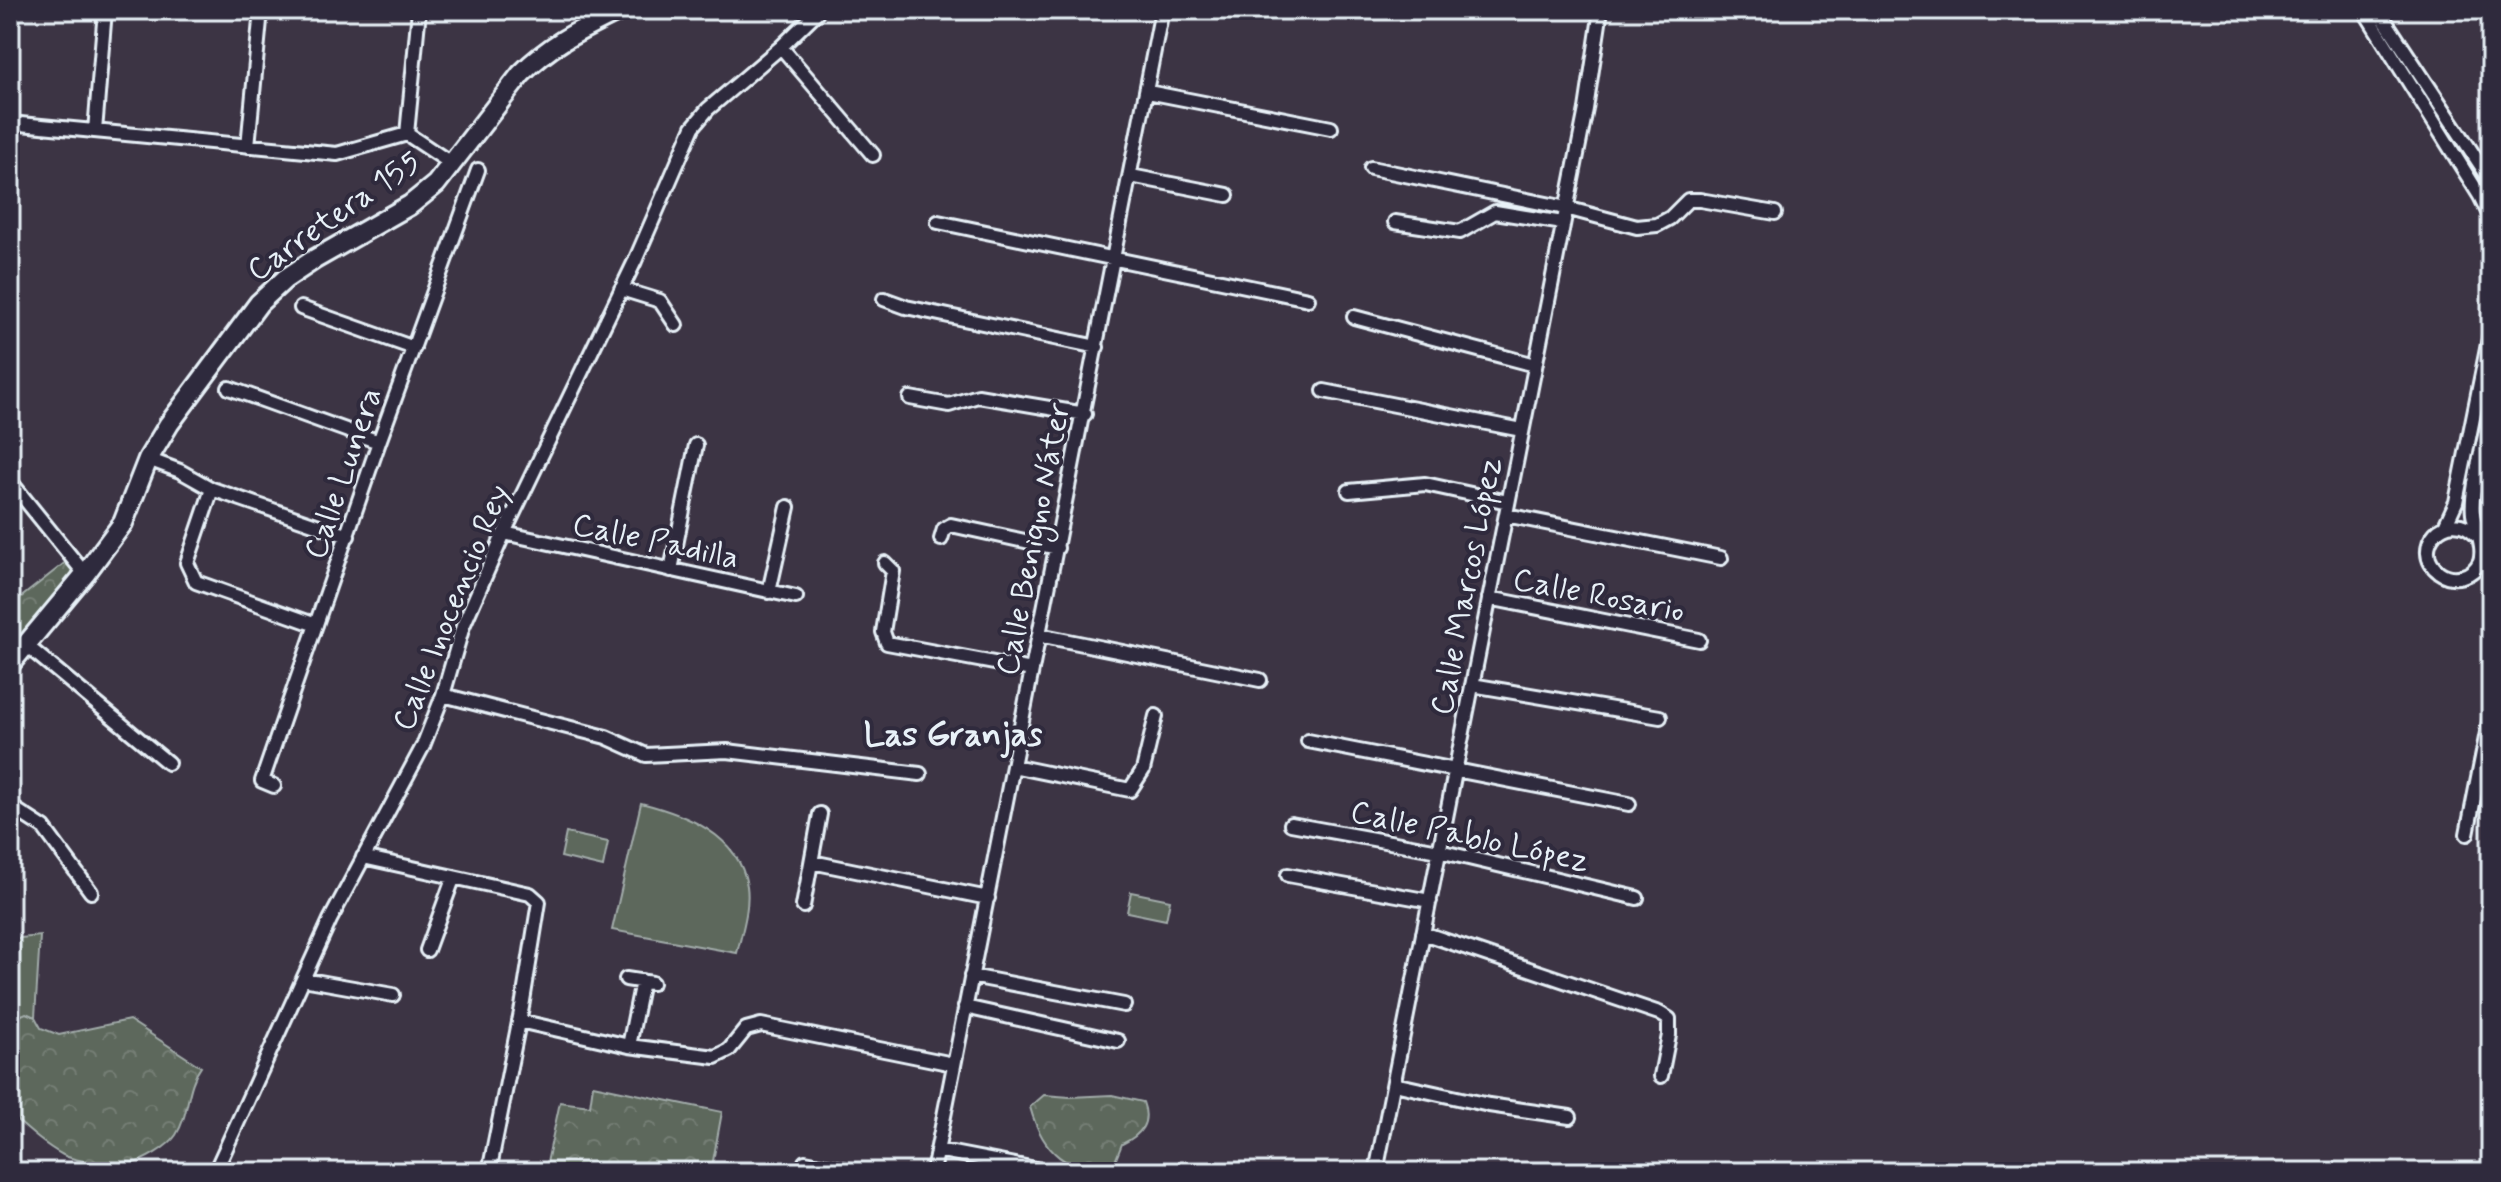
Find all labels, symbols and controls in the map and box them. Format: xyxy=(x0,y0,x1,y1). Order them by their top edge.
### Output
street label: Carretera 155 xyxy=(239,141,429,292)
street label: Calle Lunera xyxy=(295,382,393,565)
street label: Calle Benigno Náter xyxy=(987,399,1083,680)
street label: Calle Marcos López xyxy=(1421,454,1513,719)
street label: Calle Inocencio Rey xyxy=(383,478,520,737)
street label: Calle Padilla xyxy=(569,504,743,580)
street label: Calle Rosario xyxy=(1509,559,1688,633)
district label: Las Granjas xyxy=(864,713,1042,759)
street label: Calle Pablo López xyxy=(1347,791,1593,883)

